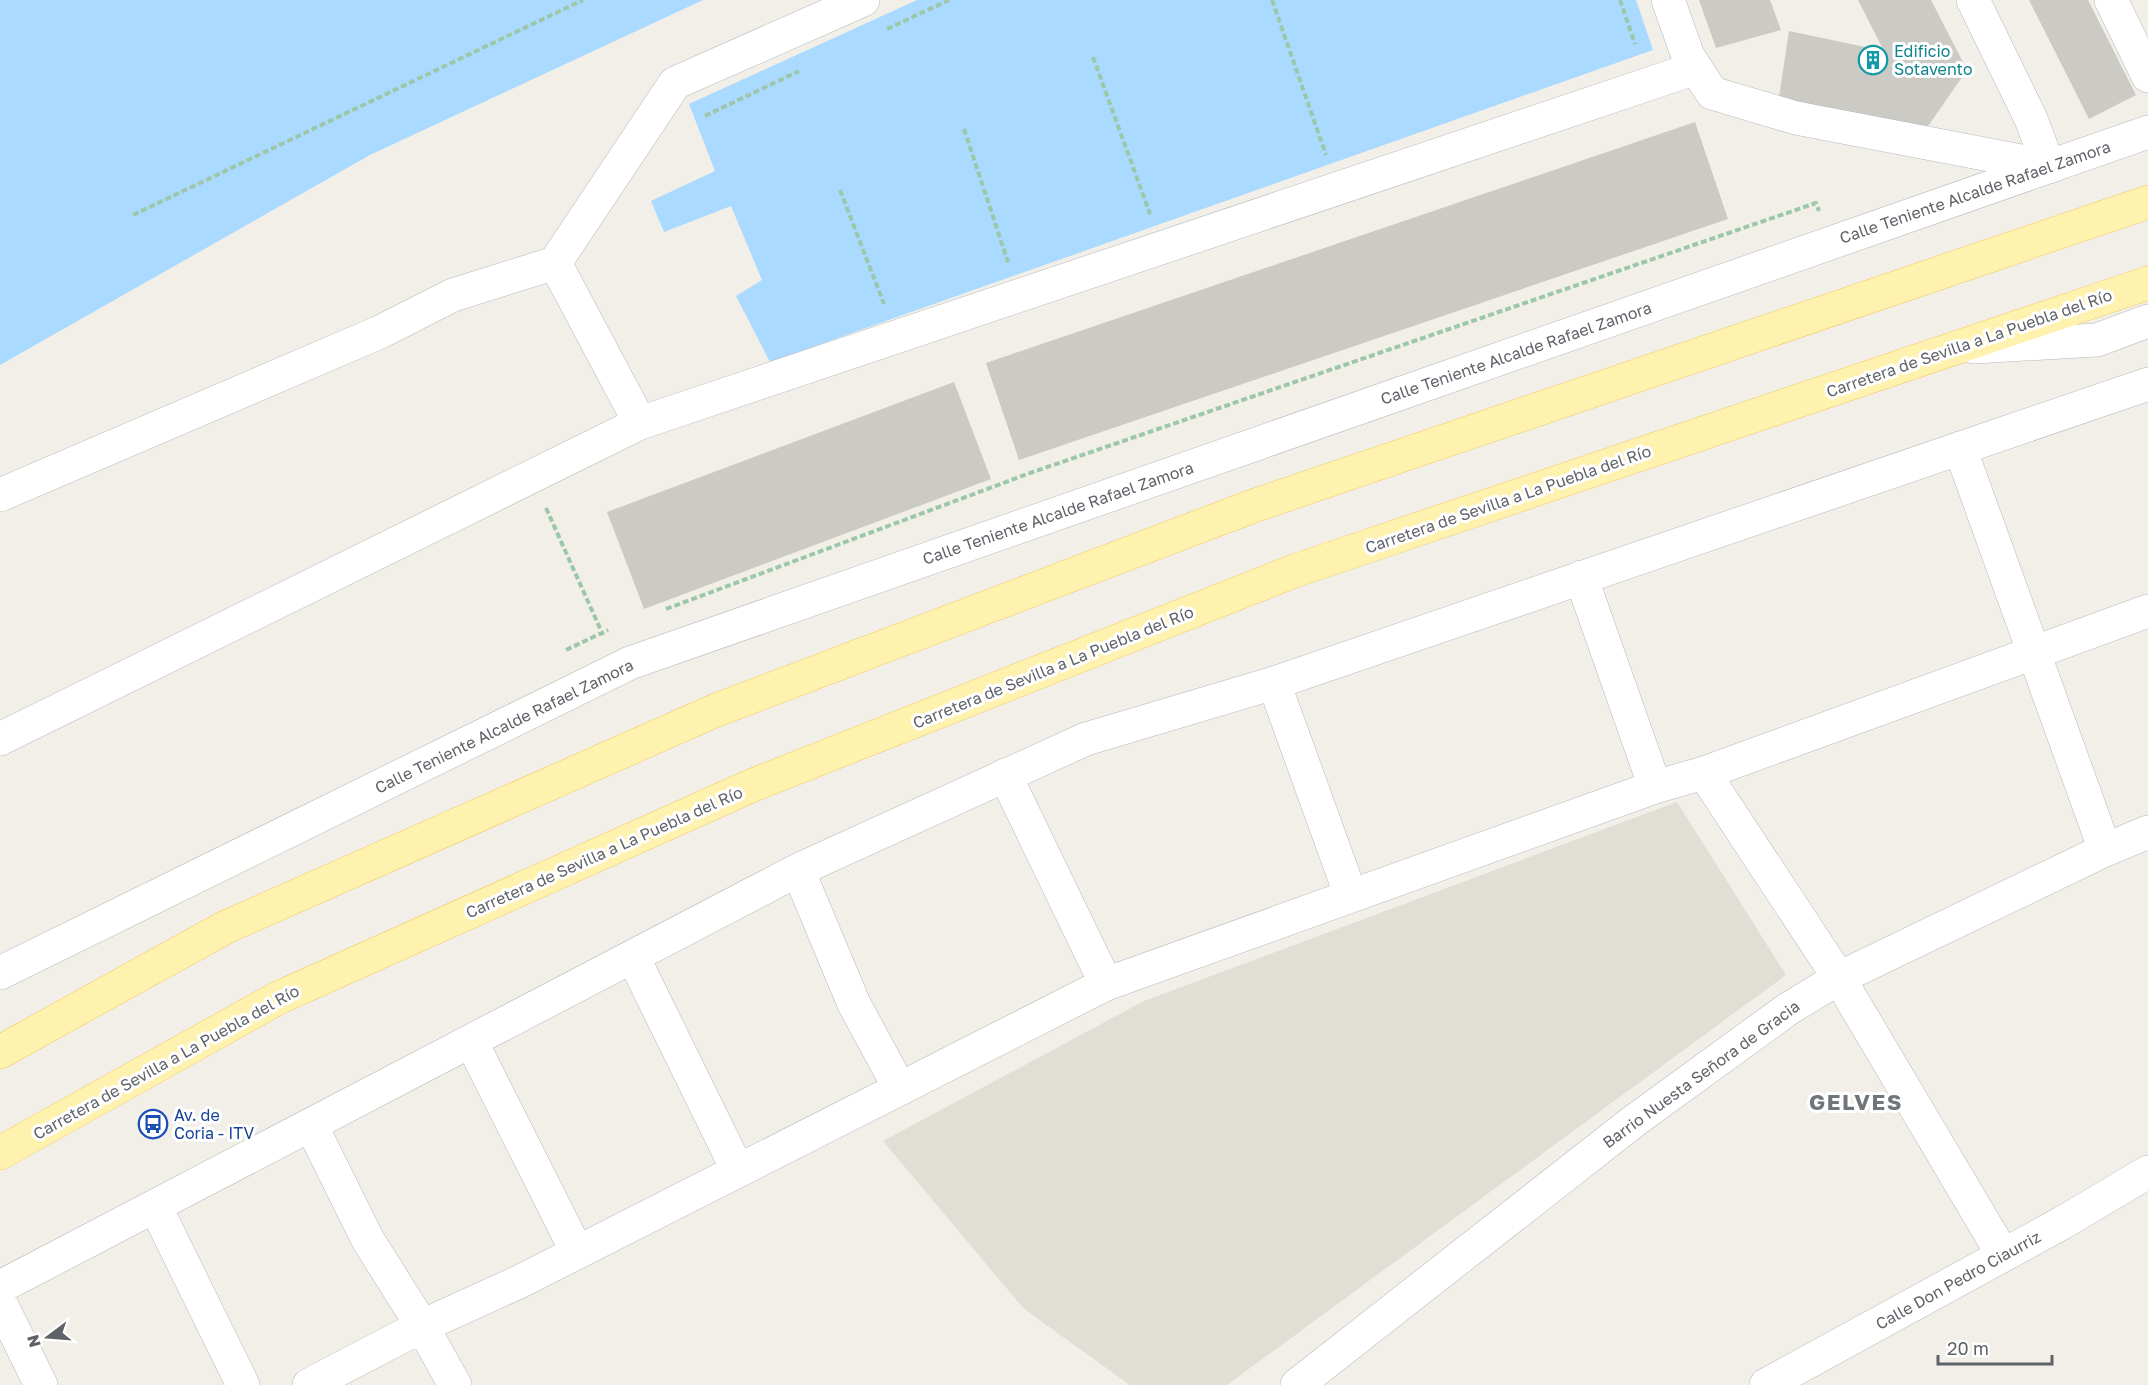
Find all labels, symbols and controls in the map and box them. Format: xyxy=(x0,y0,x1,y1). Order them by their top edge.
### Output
place label: Edificio Sotavento xyxy=(1894,41,1973,79)
building icon: Edificio Sotavento xyxy=(1857,44,1889,76)
street label: Calle Teniente Alcalde Rafael Zamora xyxy=(1837,136,2113,248)
street label: Carretera de Sevilla a La Puebla del Río xyxy=(1823,285,2115,401)
street label: Calle Teniente Alcalde Rafael Zamora xyxy=(1378,297,1654,409)
street label: Carretera de Sevilla a La Puebla del Río xyxy=(1362,441,1654,557)
street label: Calle Teniente Alcalde Rafael Zamora xyxy=(920,457,1196,569)
street label: Carretera de Sevilla a La Puebla del Río xyxy=(910,601,1196,733)
street label: Calle Teniente Alcalde Rafael Zamora xyxy=(371,654,637,798)
street label: Carretera de Sevilla a La Puebla del Río xyxy=(462,782,746,922)
street label: Carretera de Sevilla a La Puebla del Río xyxy=(30,980,302,1144)
street label: Barrio Nuesta Señora de Gracia xyxy=(1599,996,1803,1152)
district label: GELVES xyxy=(1809,1088,1903,1115)
place label: Av. de Coria - ITV xyxy=(174,1105,255,1143)
bus stop icon: Av. de Coria - ITV xyxy=(137,1108,169,1140)
street label: Calle Don Pedro Ciaurriz xyxy=(1872,1226,2044,1334)
north arrow xyxy=(18,1307,78,1367)
scale bar xyxy=(1938,1328,2052,1366)
text: N xyxy=(22,1333,45,1350)
text: 20 m xyxy=(1947,1337,1989,1359)

